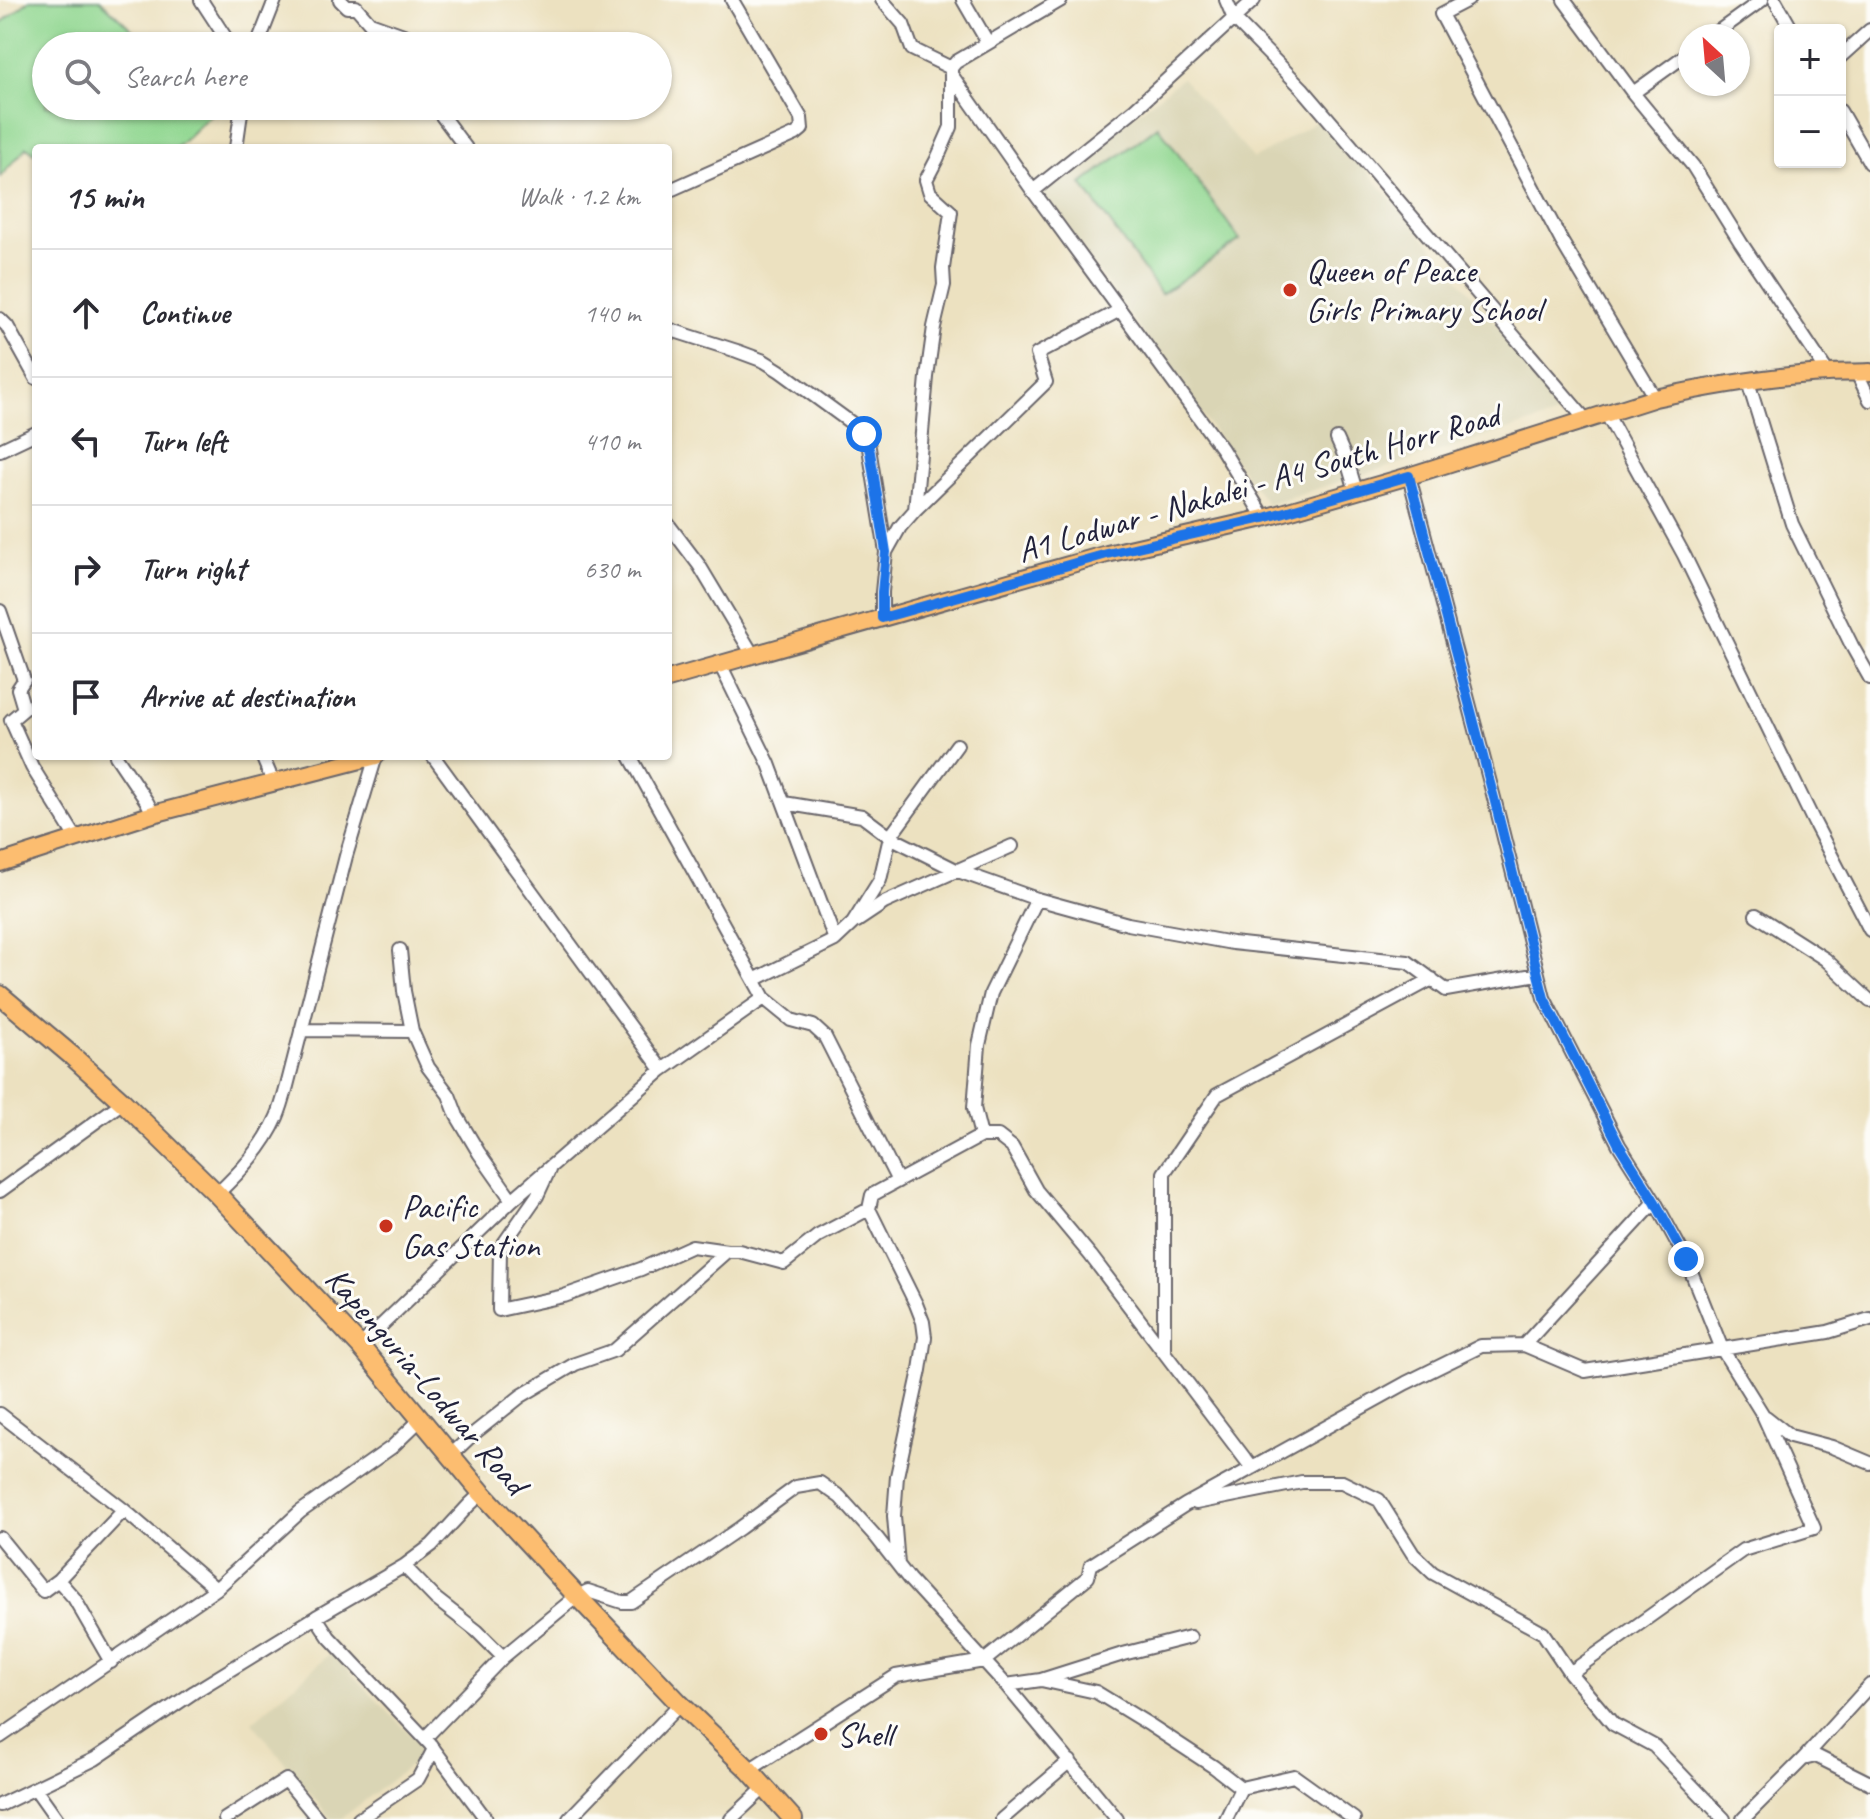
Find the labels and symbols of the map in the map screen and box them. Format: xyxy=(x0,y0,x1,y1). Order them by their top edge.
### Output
north arrow xyxy=(1678,24,1750,96)
place label: Queen of Peace Girls Primary School xyxy=(1306,249,1548,331)
marker: Queen of Peace Girls Primary School xyxy=(1281,281,1299,299)
street label: A1 Lodwar - Nakalei - A4 South Horr Road xyxy=(1012,391,1509,572)
route start xyxy=(846,416,882,452)
place label: Pacific Gas Station xyxy=(402,1185,541,1267)
marker: Pacific Gas Station xyxy=(377,1217,395,1235)
route end xyxy=(1668,1241,1704,1277)
street label: Kapenguria-Lodwar Road xyxy=(316,1258,540,1506)
place label: Shell xyxy=(837,1713,899,1756)
marker: Shell xyxy=(812,1725,830,1743)

